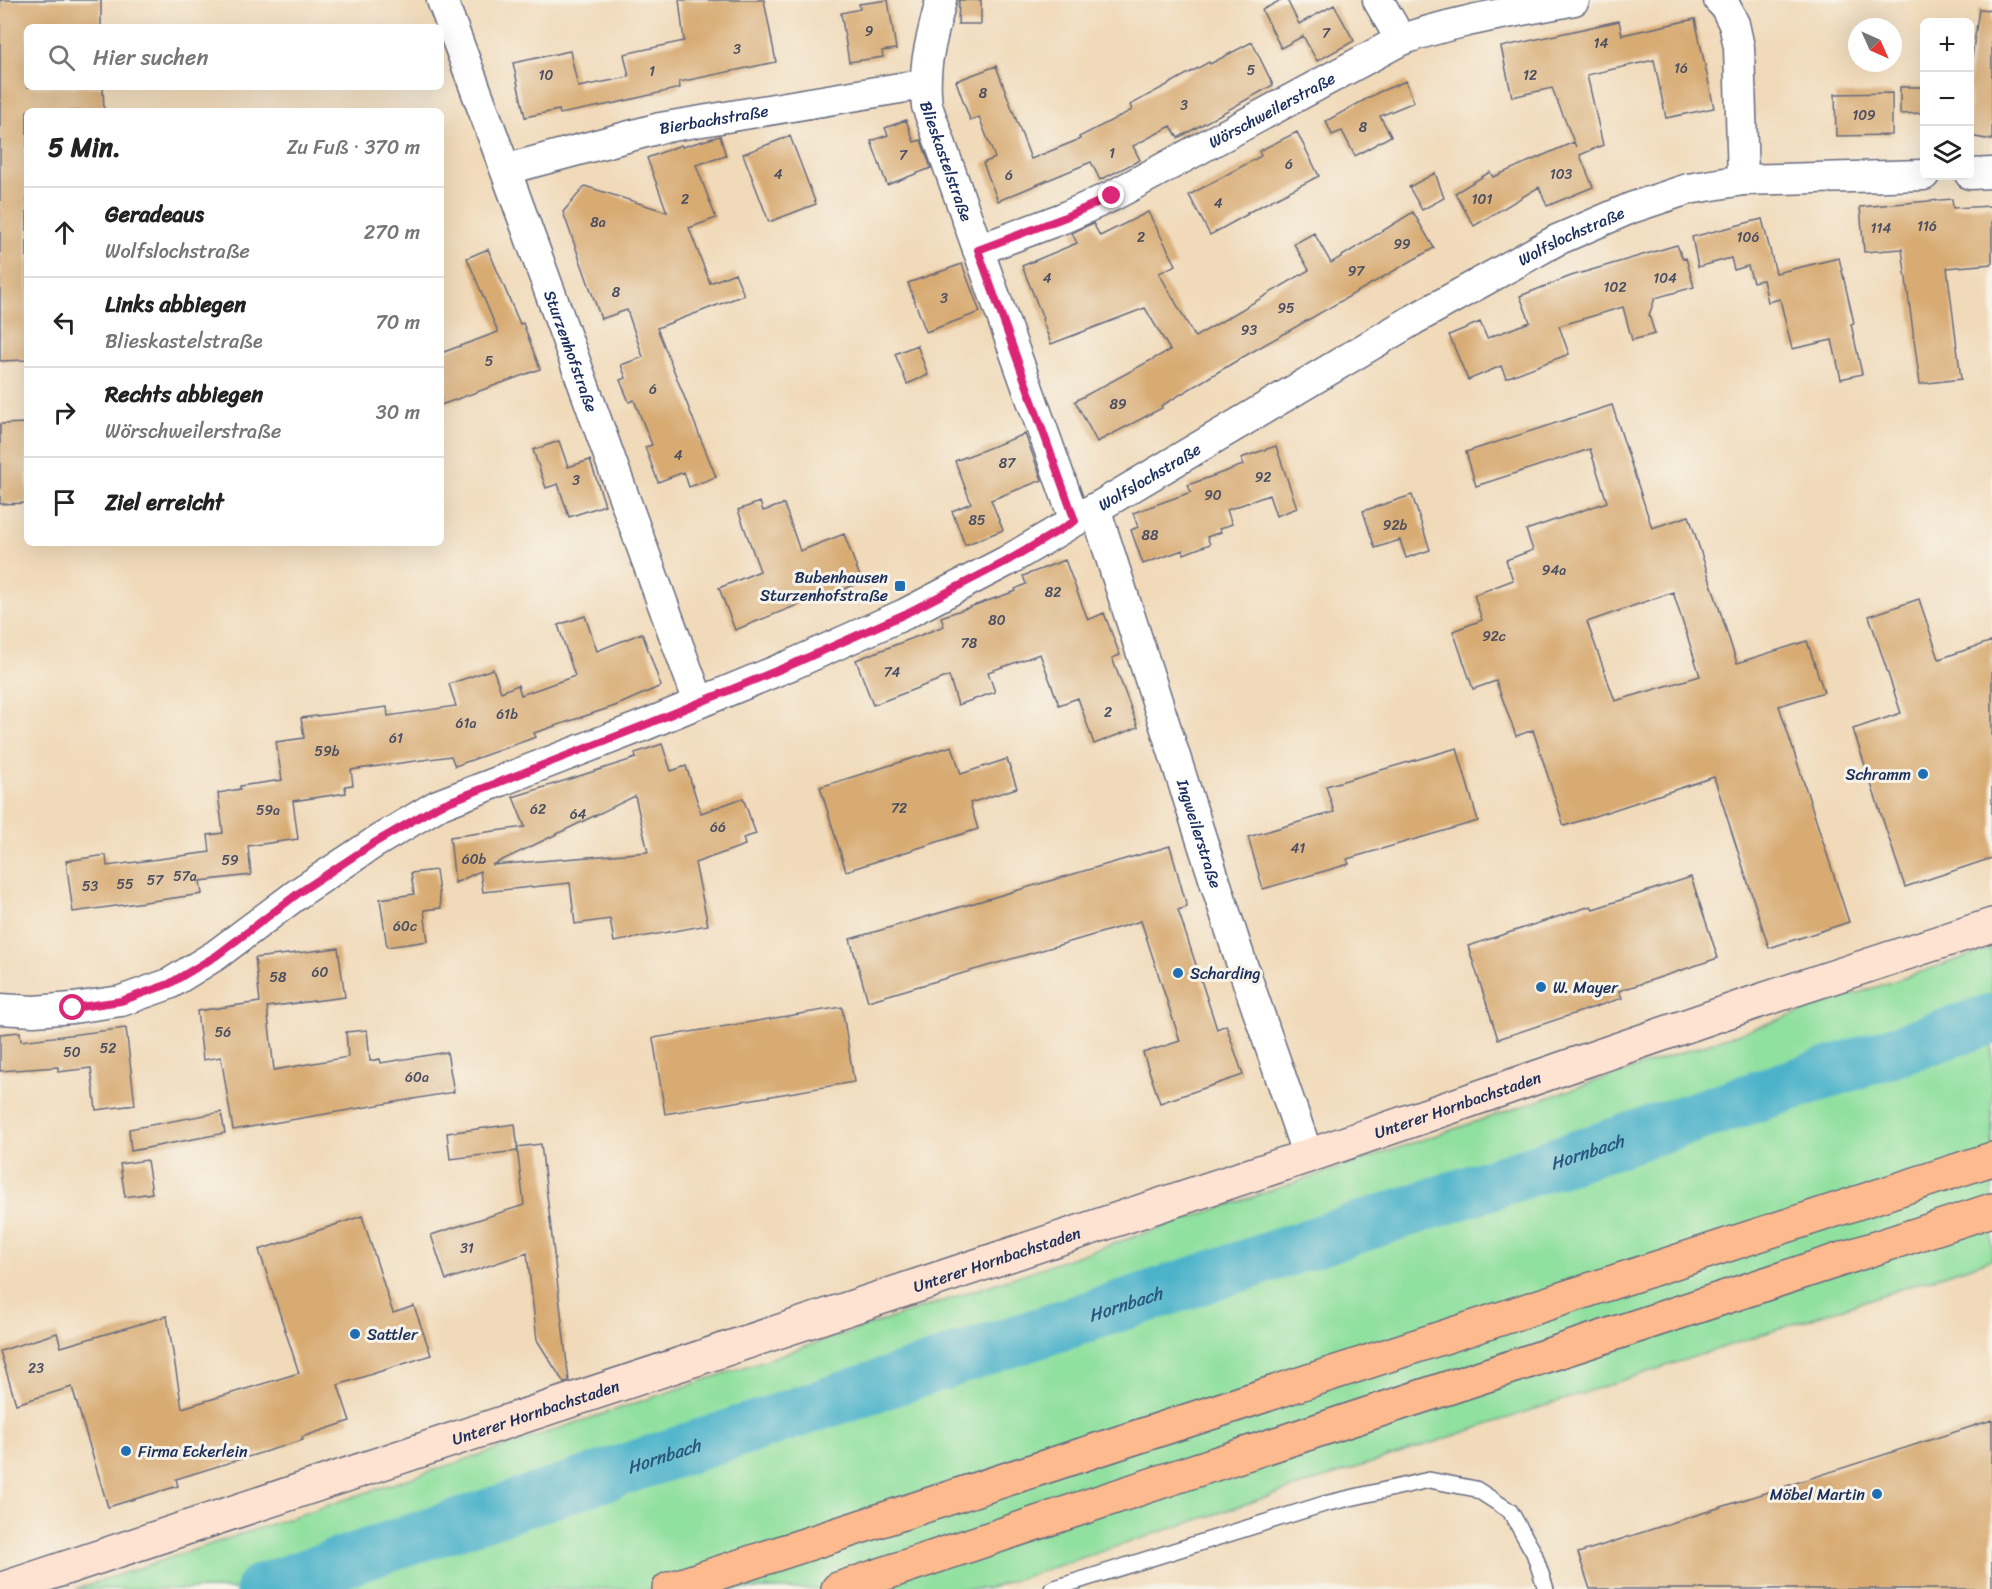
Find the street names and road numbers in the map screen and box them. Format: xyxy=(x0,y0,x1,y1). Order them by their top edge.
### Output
street label: Wörschweilerstraße xyxy=(1203,64,1341,157)
street label: Bierbachstraße xyxy=(657,96,771,143)
street label: Blieskastelstraße xyxy=(911,97,981,226)
street label: Wolfslochstraße xyxy=(1512,198,1629,274)
street label: Sturzenhofstraße xyxy=(535,286,606,416)
street label: Wolfslochstraße xyxy=(1092,435,1207,519)
street label: Ingweilerstraße xyxy=(1168,775,1230,892)
street label: Unterer Hornbachstaden xyxy=(1370,1063,1545,1147)
street label: Unterer Hornbachstaden xyxy=(909,1218,1085,1301)
street label: Unterer Hornbachstaden xyxy=(448,1371,624,1454)

